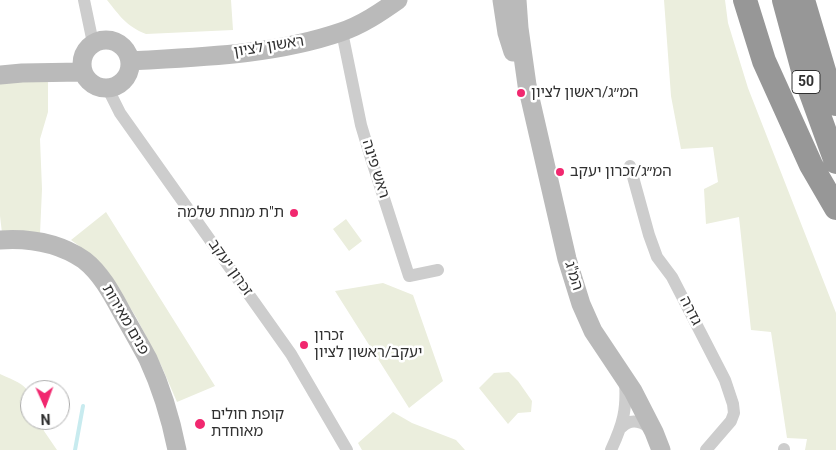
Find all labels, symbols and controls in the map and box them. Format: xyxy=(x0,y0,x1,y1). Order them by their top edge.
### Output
street label: ראשון לציון xyxy=(233,33,305,61)
road number: 50 xyxy=(792,70,820,94)
place label: המ״ג/ראשון לציון xyxy=(531,84,638,102)
marker: המ״ג/ראשון לציון xyxy=(515,87,527,99)
street label: ראש פינה xyxy=(358,138,392,200)
place label: המ״ג/זכרון יעקב xyxy=(570,163,672,181)
marker: המ״ג/זכרון יעקב xyxy=(554,166,566,178)
place label: ת"ת מנחת שלמה xyxy=(177,204,284,222)
marker: ת"ת מנחת שלמה xyxy=(288,207,300,219)
street label: זכרון יעקב xyxy=(204,236,256,300)
street label: המ"ג xyxy=(560,259,586,293)
street label: פנים מאירות xyxy=(98,282,152,358)
street label: גדרה xyxy=(675,293,705,329)
place label: זכרון יעקב/ראשון לציון xyxy=(314,327,422,362)
marker: זכרון יעקב/ראשון לציון xyxy=(298,339,310,351)
north arrow xyxy=(20,380,70,430)
place label: קופת חולים מאוחדת xyxy=(211,406,284,441)
text: N xyxy=(40,411,51,427)
marker: קופת חולים מאוחדת xyxy=(193,417,207,431)

